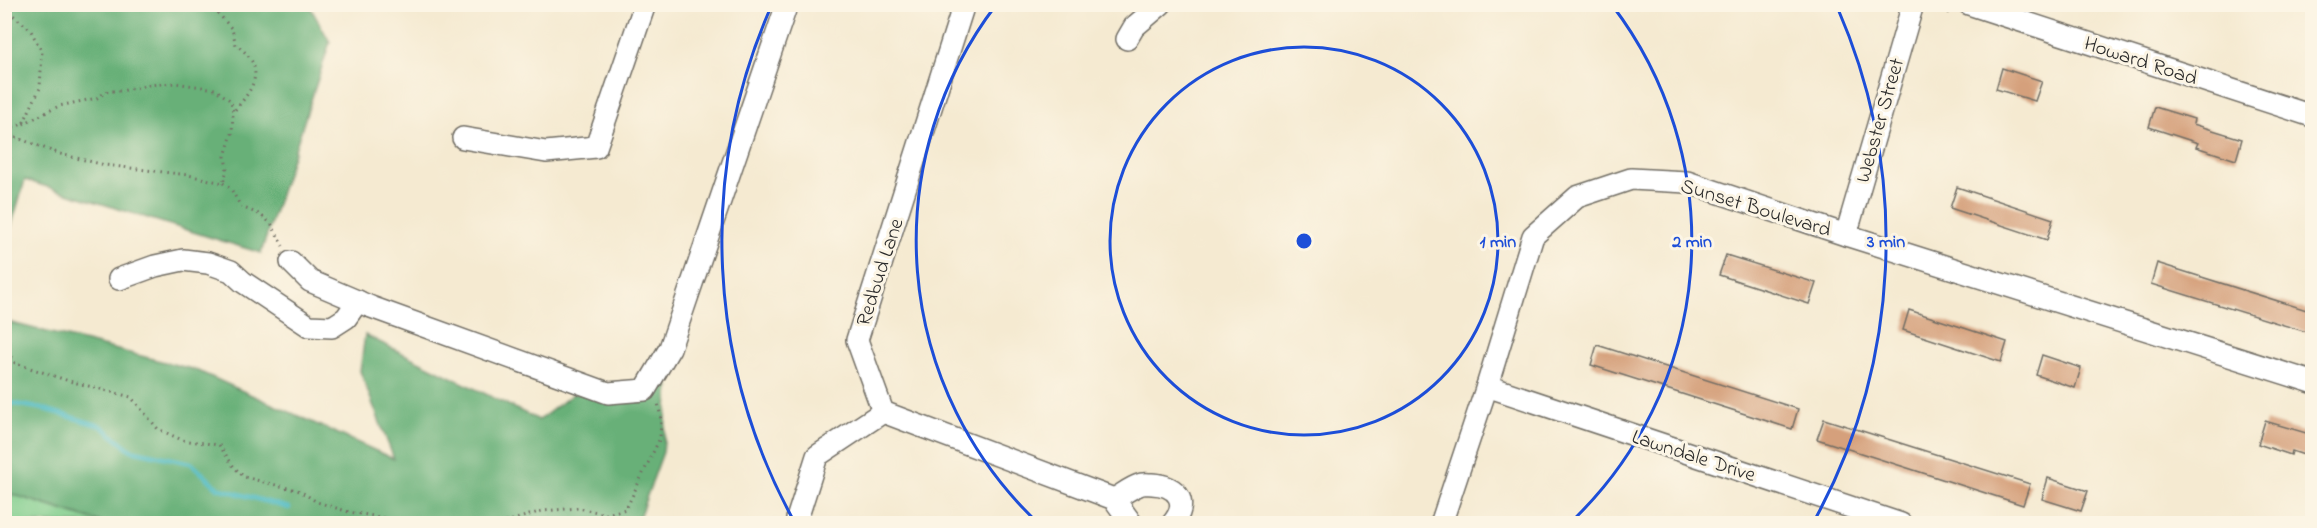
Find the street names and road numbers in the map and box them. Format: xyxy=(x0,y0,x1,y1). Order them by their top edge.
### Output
street label: Howard Road xyxy=(2080,29,2201,94)
street label: Webster Street xyxy=(1849,55,1913,186)
street label: Sunset Boulevard xyxy=(1676,172,1835,246)
street label: Redbud Lane xyxy=(849,214,913,330)
street label: Lawndale Drive xyxy=(1628,423,1760,491)

